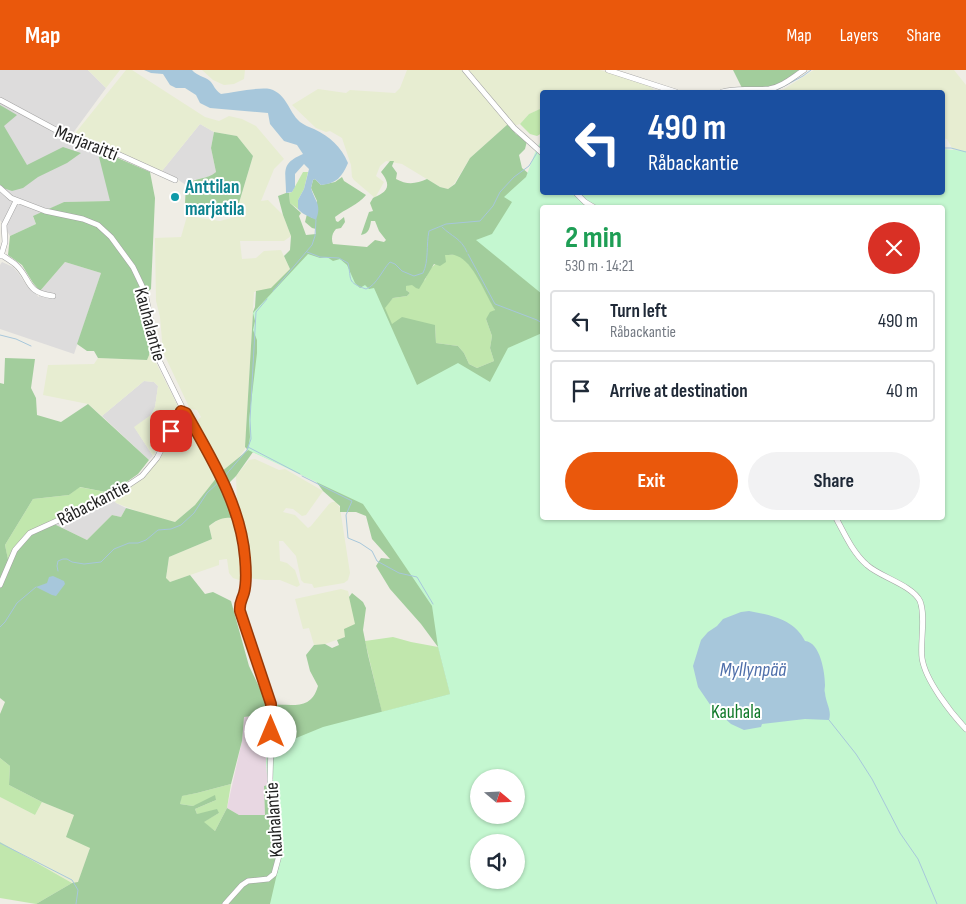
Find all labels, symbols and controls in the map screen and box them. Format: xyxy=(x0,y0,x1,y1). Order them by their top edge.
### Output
text: Map xyxy=(25,21,60,50)
text: Map xyxy=(787,25,812,46)
text: Layers xyxy=(840,25,879,46)
text: Share xyxy=(907,25,941,46)
text: 490 m xyxy=(648,107,726,150)
icon: left xyxy=(565,110,630,175)
street label: Marjaraitti xyxy=(52,120,121,166)
text: Råbackantie xyxy=(648,150,739,177)
place label: Anttilan marjatila xyxy=(184,176,245,221)
marker: Anttilan marjatila xyxy=(169,191,181,203)
text: 2 min xyxy=(565,220,622,256)
button: close xyxy=(868,222,920,274)
text: 530 m · 14:21 xyxy=(565,257,634,276)
street label: Kauhalantie xyxy=(129,285,170,364)
text: Turn left xyxy=(610,300,667,323)
icon: left xyxy=(567,307,595,335)
text: 490 m xyxy=(878,310,918,333)
text: Råbackantie xyxy=(610,323,676,342)
icon: arrive xyxy=(567,377,595,405)
text: Arrive at destination xyxy=(610,380,748,403)
text: 40 m xyxy=(886,380,918,403)
pin xyxy=(150,410,192,452)
icon: arrive xyxy=(157,417,185,445)
button: Exit xyxy=(565,452,738,510)
button: Share xyxy=(748,452,920,510)
street label: Råbackantie xyxy=(54,475,134,531)
water label: Myllynpää xyxy=(720,658,786,682)
park label: Kauhala xyxy=(711,701,761,724)
position arrow xyxy=(244,705,296,757)
north arrow xyxy=(470,769,525,824)
map controls xyxy=(470,769,525,889)
street label: Kauhalantie xyxy=(260,782,289,858)
button: sound xyxy=(470,834,525,889)

